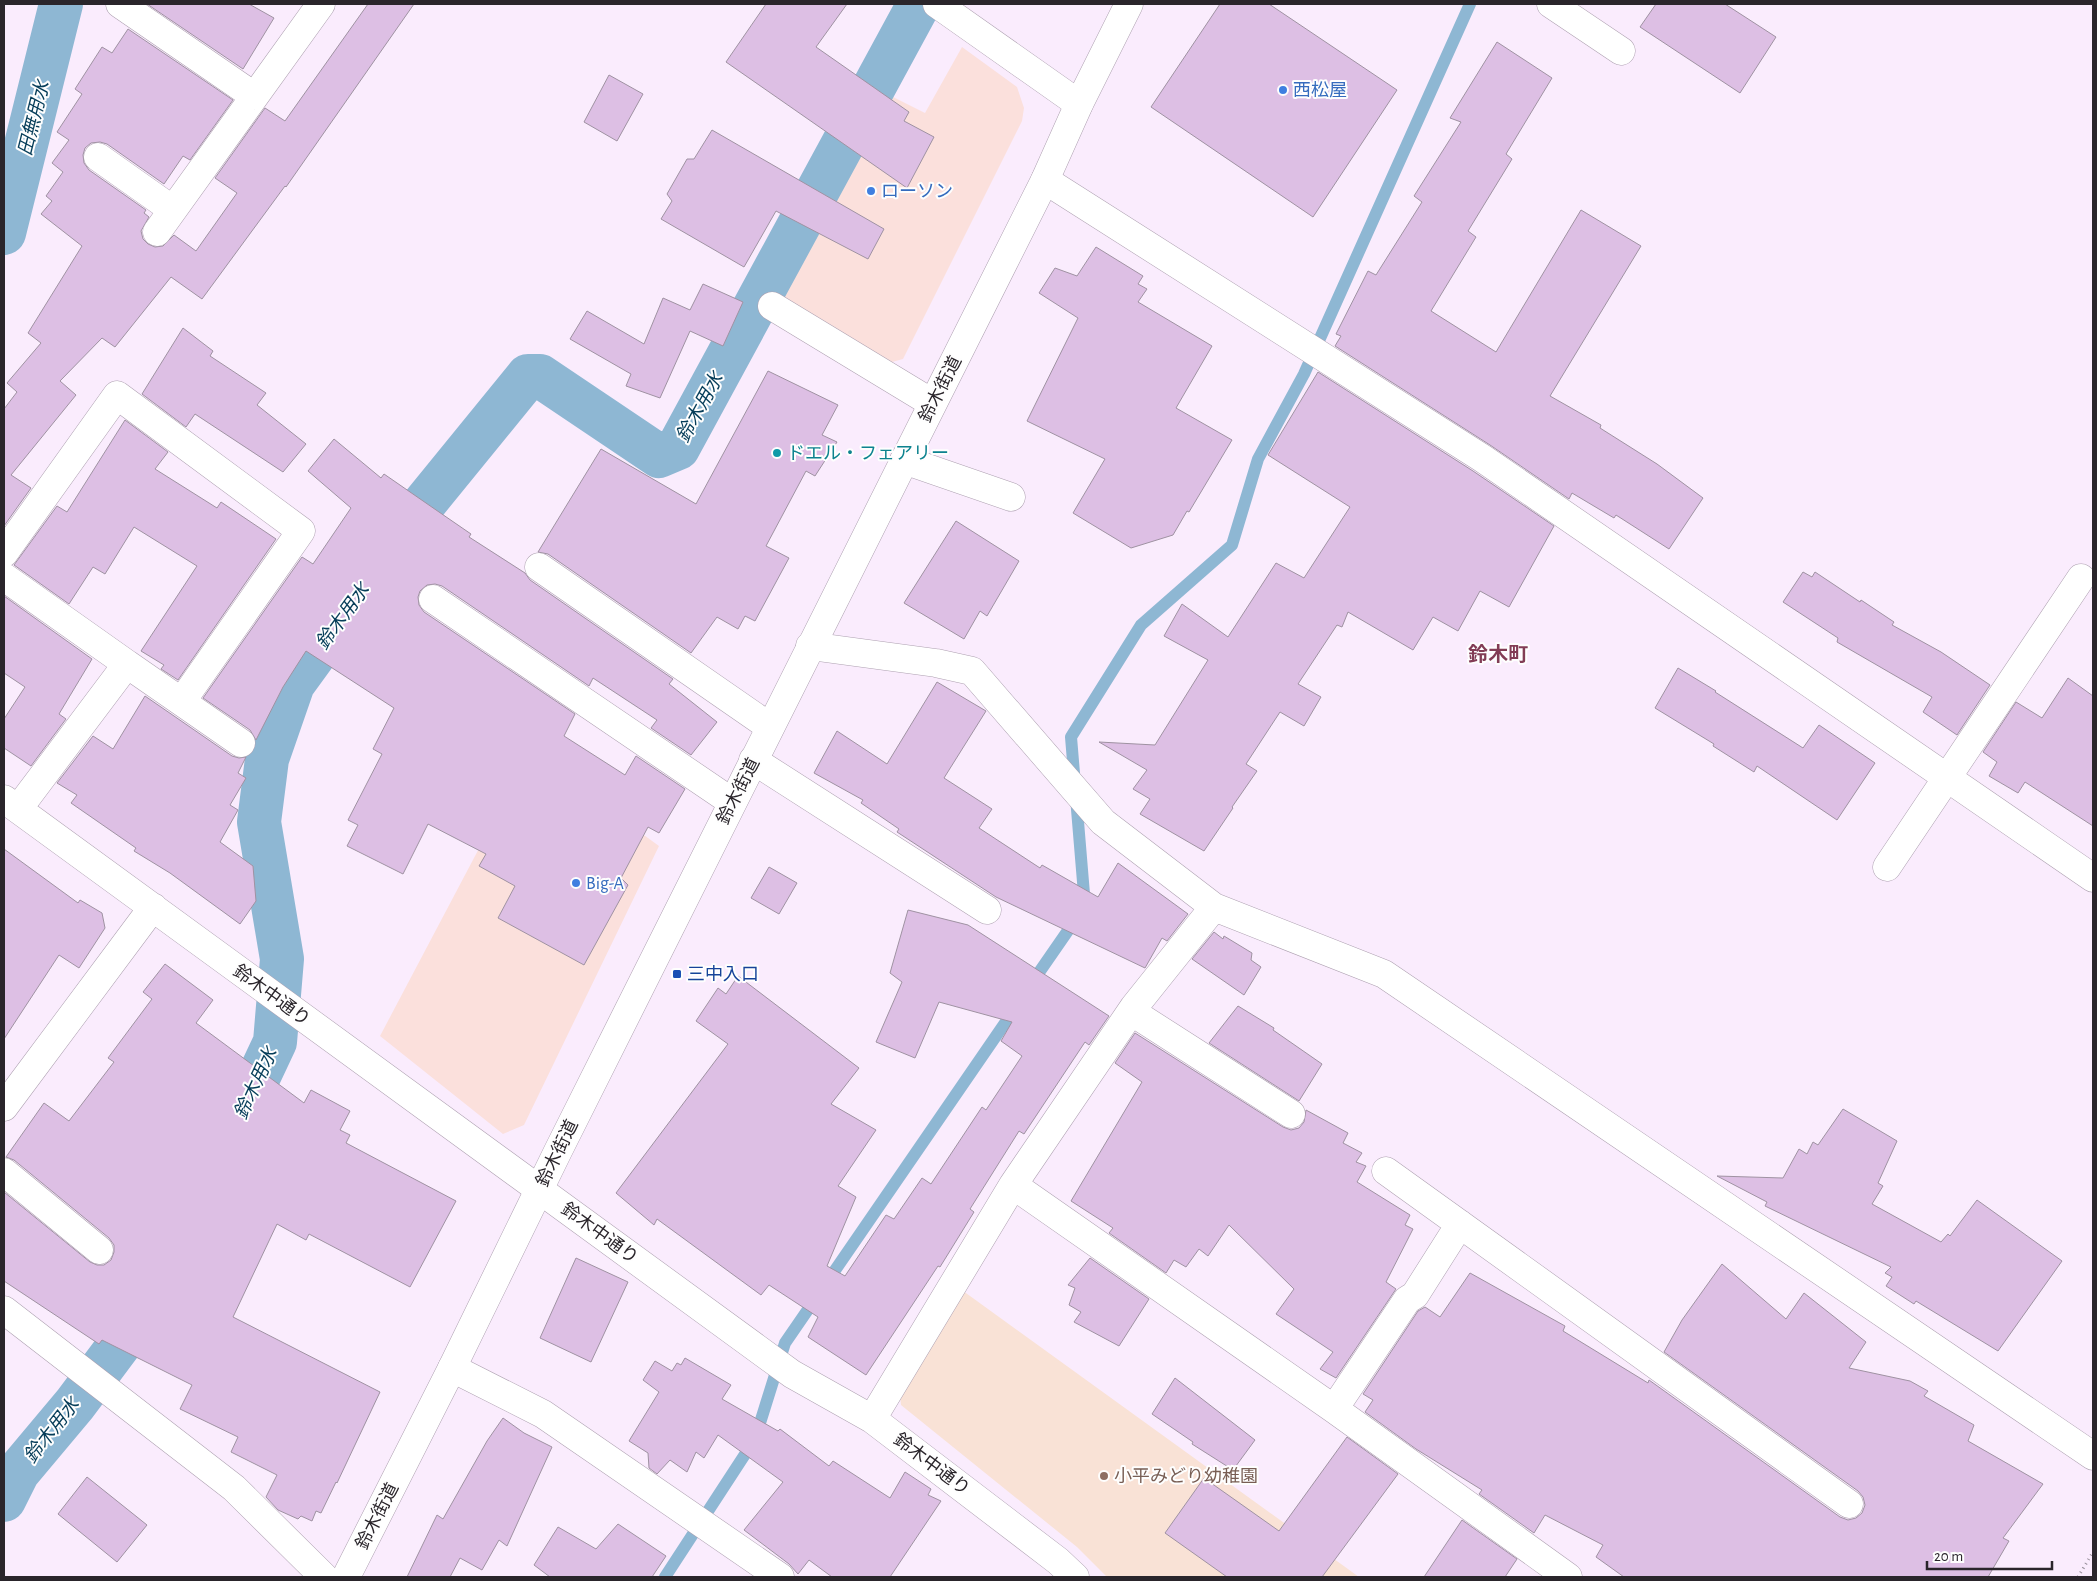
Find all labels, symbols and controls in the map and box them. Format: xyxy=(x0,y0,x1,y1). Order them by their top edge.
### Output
water label: 田無用水 xyxy=(15,77,53,158)
place label: 西松屋 xyxy=(1293,81,1347,100)
marker: 西松屋 xyxy=(1277,84,1289,96)
place label: ローソン xyxy=(881,183,953,201)
marker: ローソン xyxy=(865,185,877,197)
street label: 鈴木街道 xyxy=(915,352,965,426)
water label: 鈴木用水 xyxy=(673,368,728,446)
place label: ドエル・フェアリー xyxy=(787,445,949,463)
marker: ドエル・フェアリー xyxy=(771,447,783,459)
water label: 鈴木用水 xyxy=(312,578,374,653)
district label: 鈴木町 xyxy=(1468,644,1528,665)
street label: 鈴木街道 xyxy=(713,754,763,828)
place label: Big-A xyxy=(586,875,624,893)
marker: Big-A xyxy=(570,877,582,889)
street label: 鈴木中通り xyxy=(230,961,314,1030)
place label: 三中入口 xyxy=(687,965,759,984)
marker: 三中入口 xyxy=(671,968,683,980)
water label: 鈴木用水 xyxy=(231,1043,282,1122)
street label: 鈴木街道 xyxy=(532,1116,582,1190)
street label: 鈴木中通り xyxy=(558,1199,642,1268)
water label: 鈴木用水 xyxy=(21,1393,84,1467)
street label: 鈴木中通り xyxy=(890,1430,973,1499)
place label: 小平みどり幼稚園 xyxy=(1114,1466,1258,1486)
marker: 小平みどり幼稚園 xyxy=(1098,1470,1110,1482)
street label: 鈴木街道 xyxy=(352,1479,402,1553)
scale bar xyxy=(1927,1538,2052,1570)
text: 20 m xyxy=(1934,1549,1963,1564)

